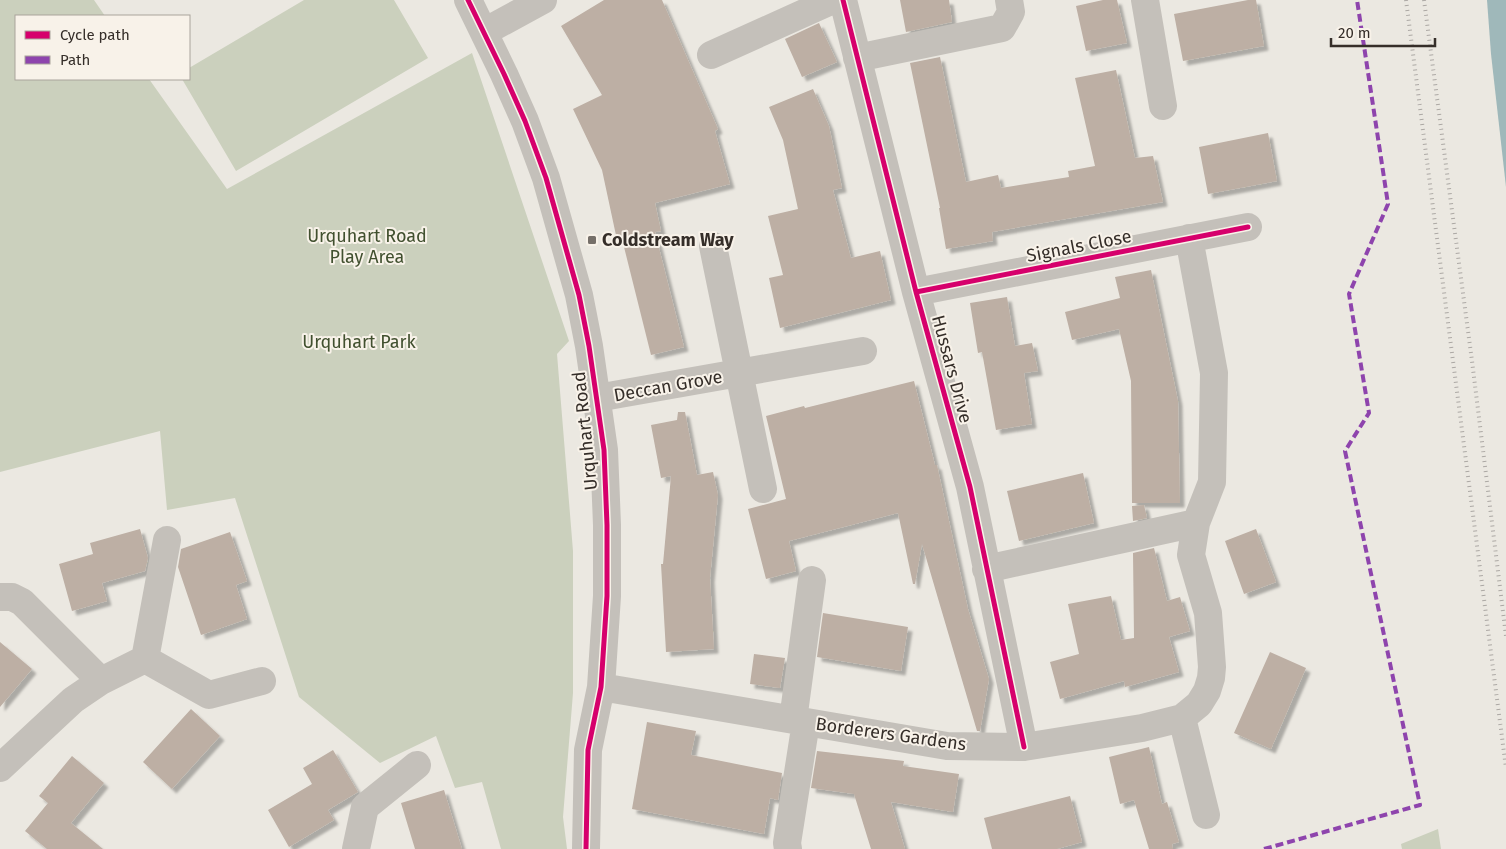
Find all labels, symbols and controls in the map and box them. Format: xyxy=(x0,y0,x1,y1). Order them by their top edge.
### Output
legend xyxy=(15,15,190,80)
scale bar xyxy=(1331,15,1435,47)
text: 20 m xyxy=(1338,24,1371,42)
text: Cycle path xyxy=(60,26,130,44)
text: Path xyxy=(60,51,90,69)
park label: Urquhart Road Play Area xyxy=(307,225,427,268)
street label: Signals Close xyxy=(1025,225,1133,267)
place label: Coldstream Way xyxy=(602,229,734,251)
marker: Coldstream Way xyxy=(586,234,598,246)
street label: Hussars Drive xyxy=(927,313,977,425)
park label: Urquhart Park xyxy=(302,331,417,353)
street label: Deccan Grove xyxy=(612,366,724,406)
street label: Urquhart Road xyxy=(568,370,602,492)
street label: Borderers Gardens xyxy=(814,713,968,755)

